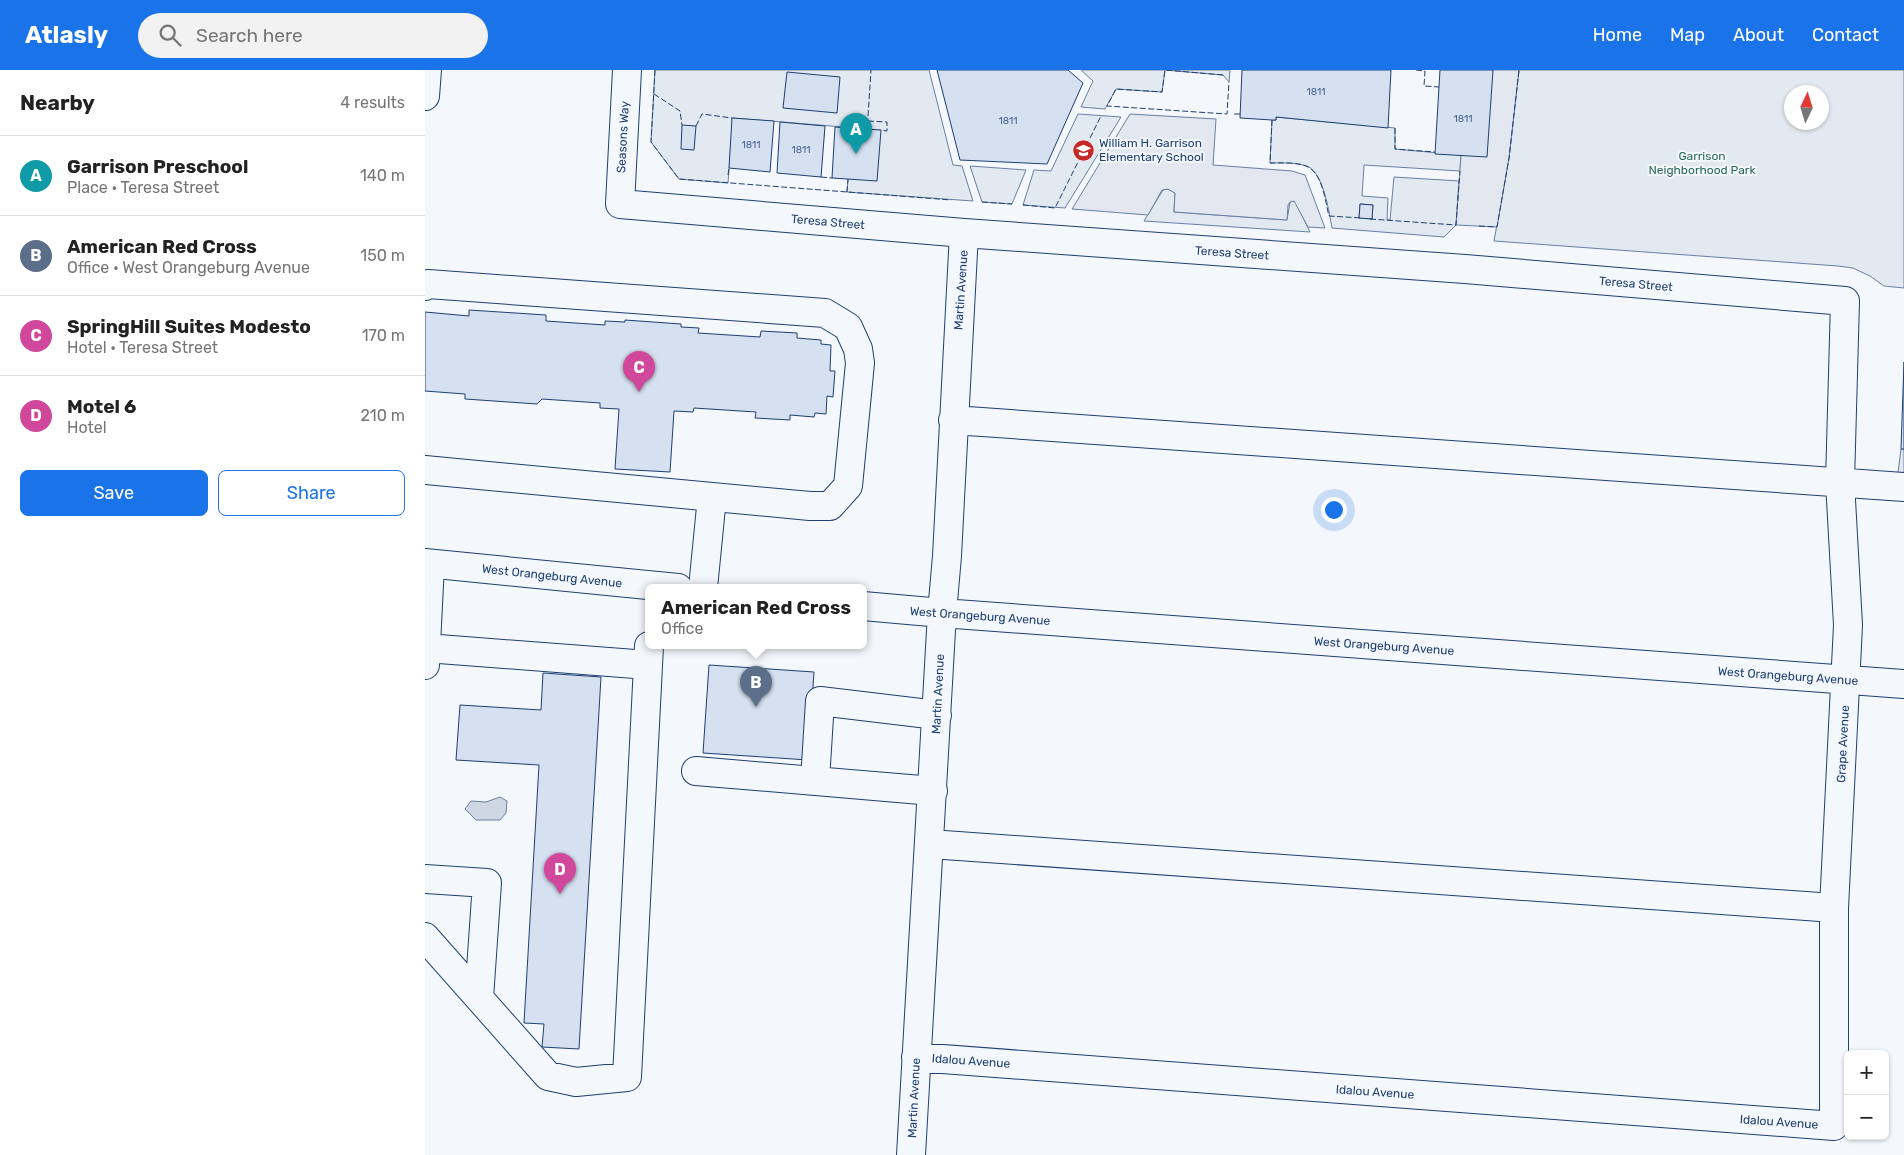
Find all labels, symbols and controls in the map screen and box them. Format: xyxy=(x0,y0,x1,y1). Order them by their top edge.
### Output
search box xyxy=(138,13,488,58)
text: Atlasly xyxy=(25,21,108,49)
icon: search xyxy=(156,21,184,49)
text: Search here xyxy=(196,24,303,47)
text: Home xyxy=(1593,24,1642,46)
text: Map xyxy=(1670,24,1705,46)
text: About xyxy=(1733,24,1784,46)
text: Contact xyxy=(1812,24,1879,46)
north arrow xyxy=(1784,85,1829,130)
house number: 1811 xyxy=(1306,86,1326,98)
text: Nearby xyxy=(20,90,95,115)
text: 4 results xyxy=(340,93,405,112)
street label: Seasons Way xyxy=(614,100,632,174)
pin: A xyxy=(840,113,872,154)
house number: 1811 xyxy=(1453,113,1473,125)
house number: 1811 xyxy=(998,115,1018,127)
place label: William H. Garrison Elementary School xyxy=(1099,136,1204,164)
school or university icon: William H. Garrison Elementary School xyxy=(1071,138,1095,162)
house number: 1811 xyxy=(741,139,761,151)
house number: 1811 xyxy=(791,144,811,156)
park label: Garrison Neighborhood Park xyxy=(1648,149,1756,177)
text: Garrison Preschool xyxy=(67,155,248,178)
text: A xyxy=(30,166,42,185)
text: 140 m xyxy=(360,166,405,185)
text: Place · Teresa Street xyxy=(67,178,219,197)
street label: Teresa Street xyxy=(790,212,866,232)
text: American Red Cross xyxy=(67,235,257,258)
street label: Teresa Street xyxy=(1195,243,1270,263)
text: B xyxy=(30,246,42,265)
text: 150 m xyxy=(360,246,405,265)
street label: Martin Avenue xyxy=(951,249,971,331)
text: Office · West Orangeburg Avenue xyxy=(67,258,310,277)
street label: Teresa Street xyxy=(1598,274,1674,294)
text: SpringHill Suites Modesto xyxy=(67,315,311,338)
text: C xyxy=(30,326,42,345)
text: 170 m xyxy=(362,326,405,345)
text: Hotel · Teresa Street xyxy=(67,338,218,357)
pin: C xyxy=(623,351,655,392)
text: Motel 6 xyxy=(67,395,136,418)
text: D xyxy=(30,406,42,425)
text: 210 m xyxy=(360,406,405,425)
text: Hotel xyxy=(67,418,107,437)
button: Save xyxy=(20,470,208,516)
button: Share xyxy=(218,470,405,516)
your location xyxy=(1321,497,1347,523)
street label: West Orangeburg Avenue xyxy=(481,562,623,590)
popup xyxy=(645,584,867,649)
text: American Red Cross xyxy=(661,596,851,619)
street label: West Orangeburg Avenue xyxy=(909,604,1051,628)
text: Office xyxy=(661,619,703,638)
street label: West Orangeburg Avenue xyxy=(1313,634,1455,658)
street label: Martin Avenue xyxy=(929,653,947,734)
street label: West Orangeburg Avenue xyxy=(1717,664,1859,688)
pin: B xyxy=(740,666,772,707)
street label: Grape Avenue xyxy=(1834,705,1852,783)
pin: D xyxy=(544,853,576,894)
map controls xyxy=(1844,1050,1889,1140)
button: + xyxy=(1844,1050,1889,1095)
street label: Idalou Avenue xyxy=(931,1051,1011,1071)
street label: Martin Avenue xyxy=(905,1057,923,1138)
street label: Idalou Avenue xyxy=(1335,1082,1415,1102)
button: − xyxy=(1844,1095,1889,1140)
street label: Idalou Avenue xyxy=(1739,1112,1819,1132)

